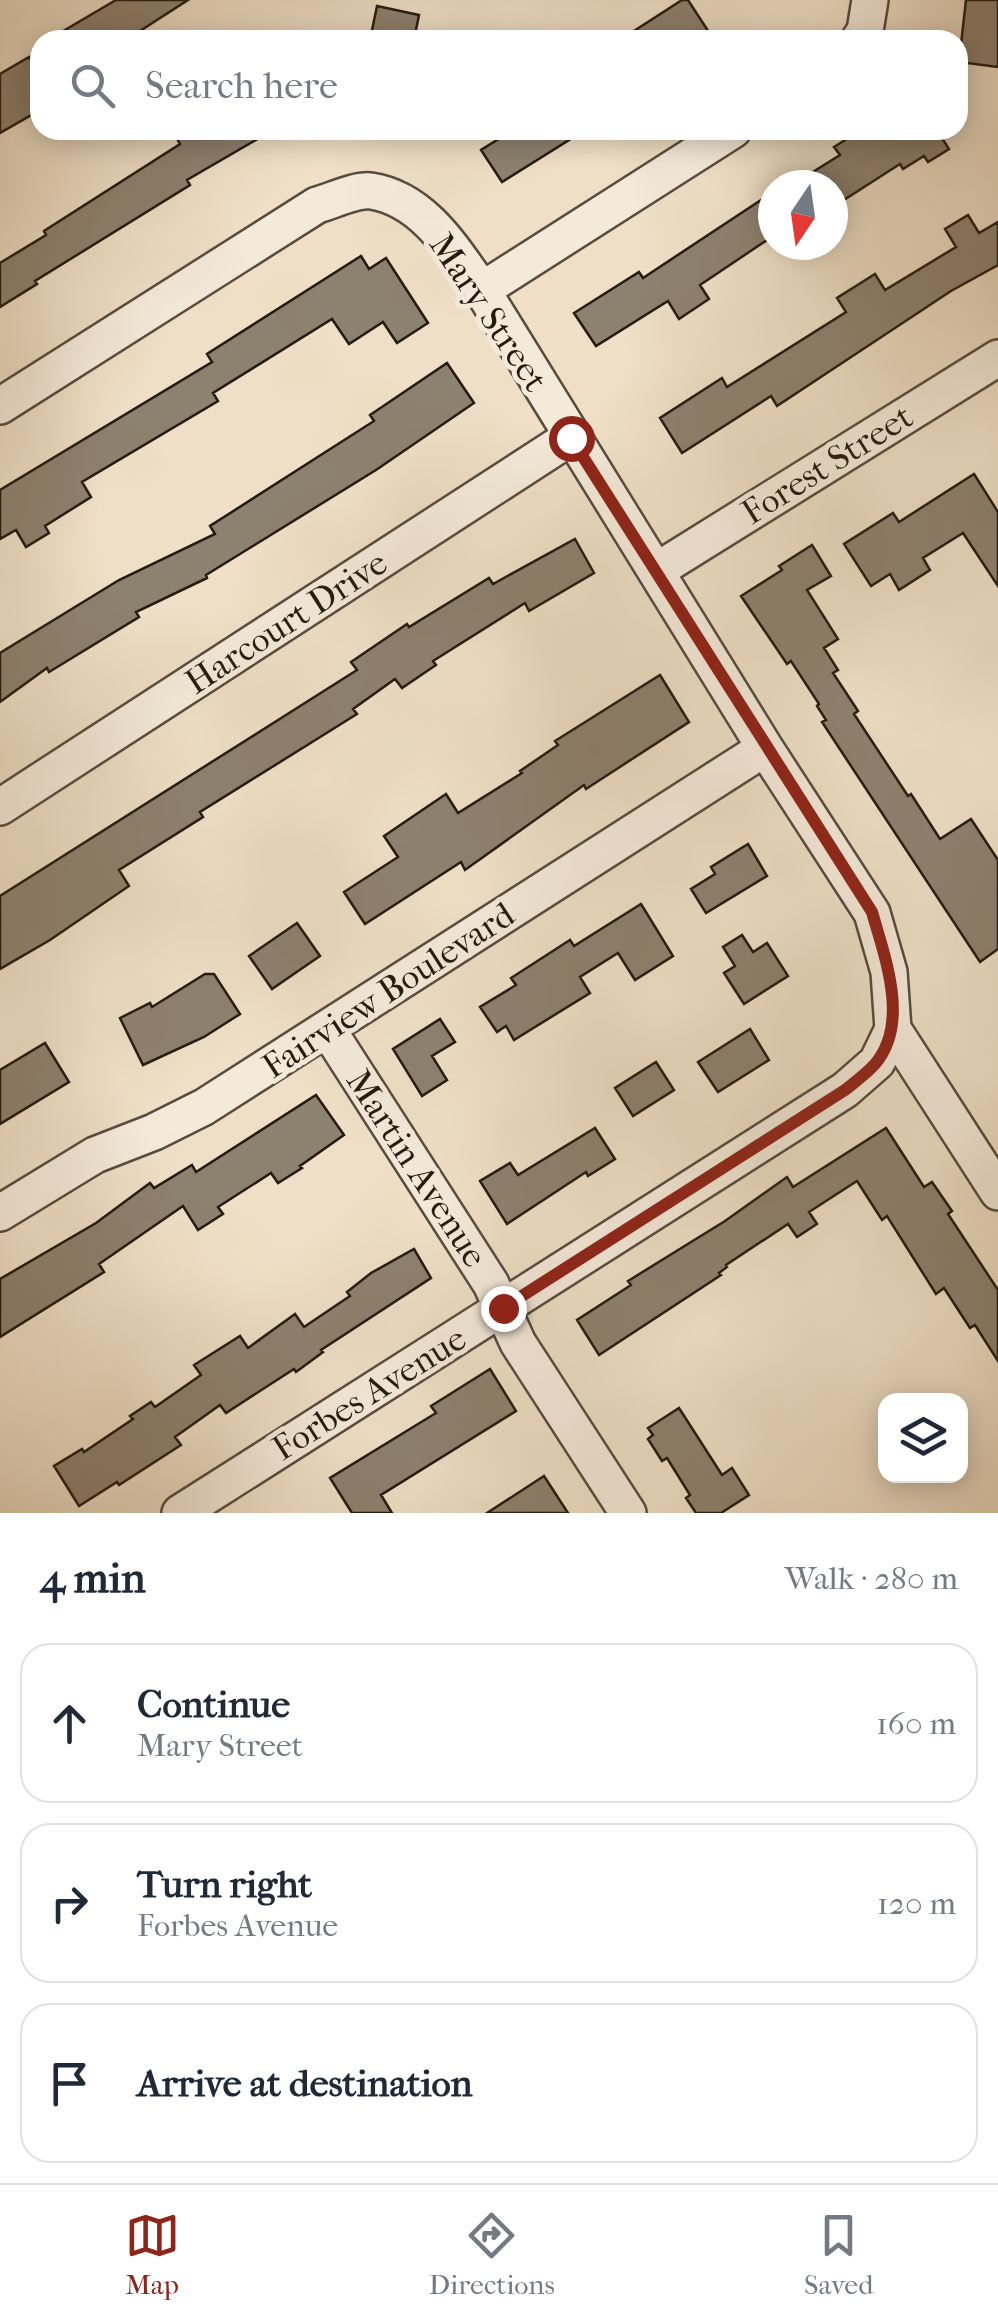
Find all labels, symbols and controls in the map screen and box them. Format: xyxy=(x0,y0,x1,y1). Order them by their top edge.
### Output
search box xyxy=(30,30,968,140)
icon: search xyxy=(65,58,120,113)
text: Search here xyxy=(145,63,338,108)
north arrow xyxy=(758,170,848,260)
street label: Mary Street xyxy=(421,226,557,399)
street label: Forest Street xyxy=(734,396,921,533)
route start xyxy=(549,416,595,462)
street label: Harcourt Drive xyxy=(178,542,395,703)
street label: Fairview Boulevard xyxy=(255,893,522,1087)
street label: Martin Avenue xyxy=(338,1062,496,1275)
route end xyxy=(481,1286,527,1332)
street label: Forbes Avenue xyxy=(265,1318,473,1469)
map controls xyxy=(878,1393,968,1483)
button: layers xyxy=(878,1393,968,1483)
text: 4 min xyxy=(40,1554,146,1603)
text: Walk · 280 m xyxy=(785,1560,958,1597)
text: Continue xyxy=(137,1682,290,1727)
icon: ahead xyxy=(42,1696,97,1751)
text: 160 m xyxy=(876,1705,956,1742)
text: Mary Street xyxy=(137,1727,303,1764)
text: Turn right xyxy=(137,1862,312,1907)
icon: right xyxy=(42,1876,97,1931)
text: 120 m xyxy=(877,1885,956,1922)
text: Forbes Avenue xyxy=(137,1907,338,1944)
icon: arrive xyxy=(42,2056,97,2111)
text: Arrive at destination xyxy=(137,2061,473,2106)
tab: Map xyxy=(125,2208,180,2301)
tab: Directions xyxy=(429,2208,555,2301)
tab: Saved xyxy=(804,2208,873,2301)

